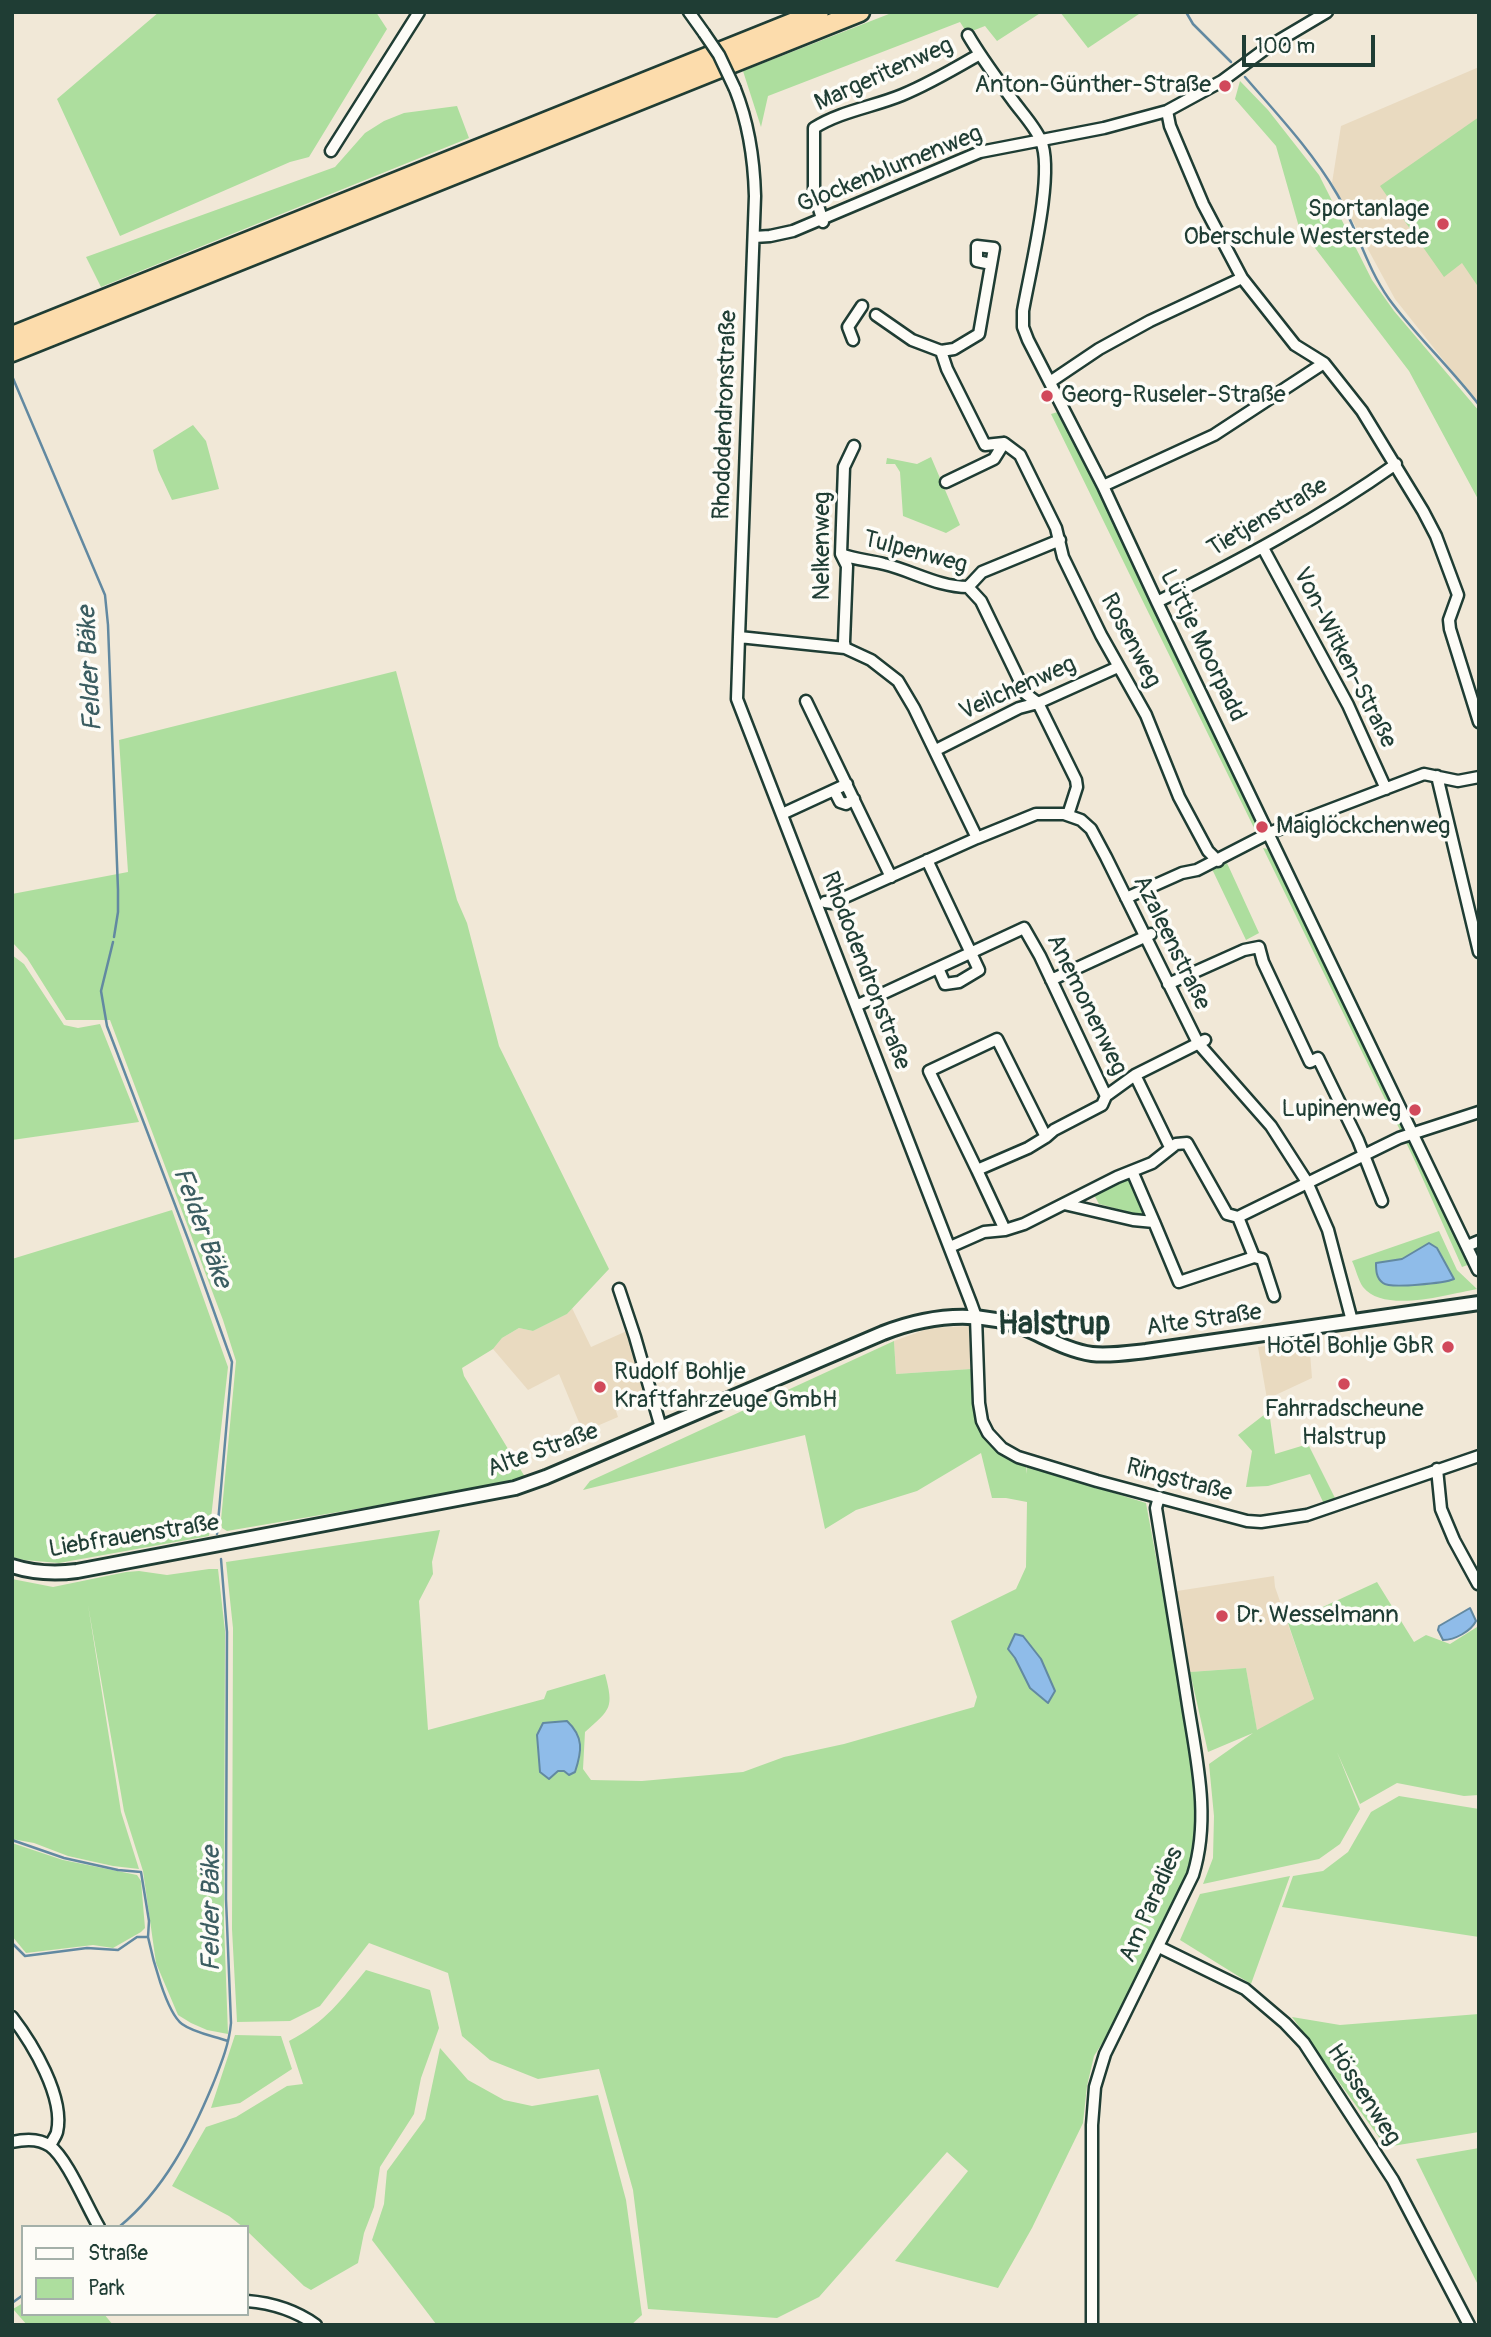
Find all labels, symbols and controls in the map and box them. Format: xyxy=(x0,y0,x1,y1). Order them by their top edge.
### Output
scale bar xyxy=(1246,21,1379,65)
street label: Margeritenweg xyxy=(810,32,958,118)
text: 100 m xyxy=(1255,33,1315,60)
place label: Anton-Günther-Straße xyxy=(974,72,1211,100)
marker: Anton-Günther-Straße xyxy=(1217,78,1233,94)
street label: Glockenblumenweg xyxy=(793,120,987,220)
place label: Sportanlage Oberschule Westerstede xyxy=(1183,196,1429,252)
marker: Sportanlage Oberschule Westerstede xyxy=(1435,216,1451,232)
street label: Rhododendronstraße xyxy=(708,310,744,520)
place label: Georg-Ruseler-Straße xyxy=(1061,382,1286,410)
marker: Georg-Ruseler-Straße xyxy=(1039,388,1055,404)
street label: Tietjenstraße xyxy=(1203,472,1333,564)
street label: Nelkenweg xyxy=(809,492,837,600)
street label: Tulpenweg xyxy=(860,525,970,581)
street label: Von-Witken-Straße xyxy=(1286,563,1402,753)
street label: Lüttje Moorpadd xyxy=(1153,565,1251,727)
street label: Rosenweg xyxy=(1093,589,1167,693)
water label: Felder Bäke xyxy=(72,606,110,732)
street label: Veilchenweg xyxy=(955,650,1081,728)
place label: Maiglöckchenweg xyxy=(1276,813,1450,841)
marker: Maiglöckchenweg xyxy=(1254,819,1270,835)
street label: Rhododendronstraße xyxy=(814,868,916,1074)
street label: Azaleenstraße xyxy=(1126,871,1216,1015)
street label: Anemonenweg xyxy=(1039,930,1133,1080)
place label: Lupinenweg xyxy=(1281,1096,1401,1124)
marker: Lupinenweg xyxy=(1407,1102,1423,1118)
water label: Felder Bäke xyxy=(165,1164,237,1292)
street label: Alte Straße xyxy=(1144,1299,1264,1343)
district label: Halstrup xyxy=(998,1307,1110,1345)
place label: Hotel Bohlje GbR xyxy=(1266,1333,1434,1361)
marker: Hotel Bohlje GbR xyxy=(1440,1339,1456,1355)
place label: Rudolf Bohlje Kraftfahrzeuge GmbH xyxy=(614,1359,837,1415)
marker: Fahrradscheune Halstrup xyxy=(1336,1376,1352,1392)
marker: Rudolf Bohlje Kraftfahrzeuge GmbH xyxy=(592,1379,608,1395)
place label: Fahrradscheune Halstrup xyxy=(1265,1396,1423,1452)
street label: Alte Straße xyxy=(483,1418,603,1484)
street label: Ringstraße xyxy=(1123,1453,1235,1509)
street label: Liebfrauenstraße xyxy=(47,1509,221,1565)
place label: Dr. Wesselmann xyxy=(1236,1602,1399,1630)
marker: Dr. Wesselmann xyxy=(1214,1608,1230,1624)
street label: Am Paradies xyxy=(1114,1843,1190,1967)
water label: Felder Bäke xyxy=(196,1846,228,1972)
street label: Hössenweg xyxy=(1320,2039,1406,2151)
legend xyxy=(21,2225,248,2316)
text: Straße xyxy=(88,2240,148,2267)
text: Park xyxy=(88,2275,125,2302)

